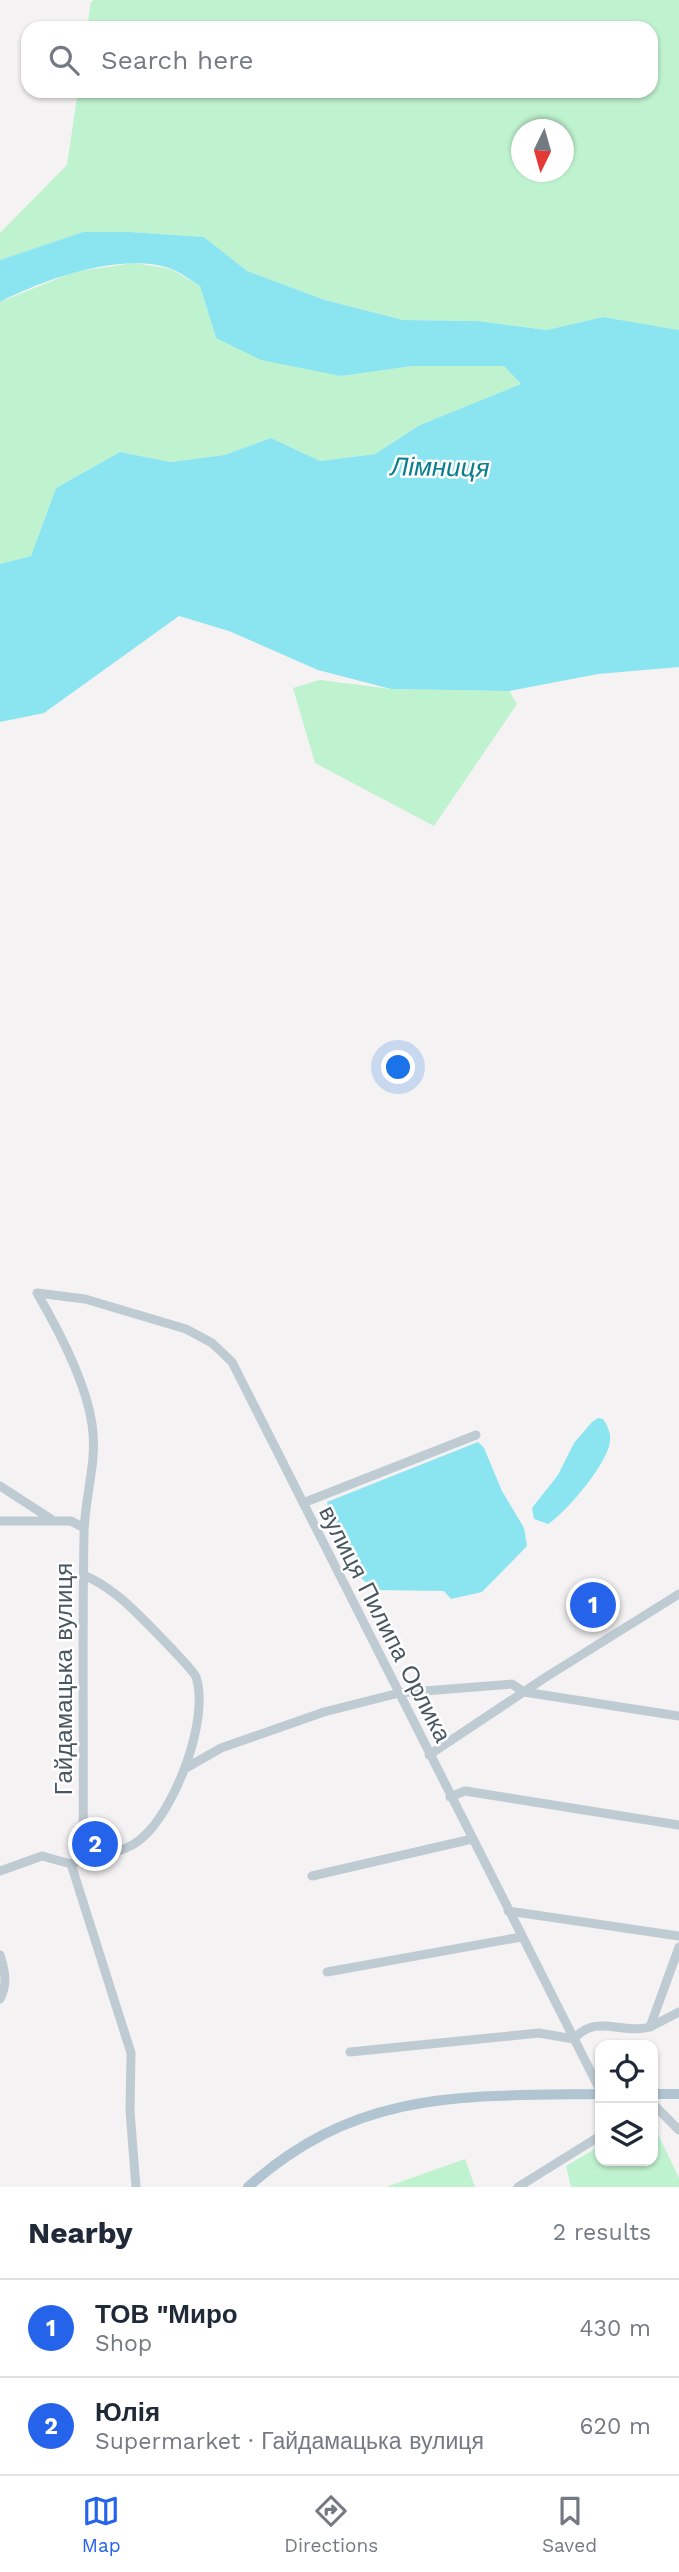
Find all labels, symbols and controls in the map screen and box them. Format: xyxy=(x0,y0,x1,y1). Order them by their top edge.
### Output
search box xyxy=(21,21,658,98)
icon: search xyxy=(45,41,83,79)
text: Search here xyxy=(101,45,253,75)
north arrow xyxy=(511,119,574,182)
water label: Лімниця xyxy=(388,451,490,483)
your location xyxy=(381,1050,415,1084)
street label: вулиця Пилипа Орлика xyxy=(313,1501,457,1747)
street label: Гайдамацька вулиця xyxy=(50,1563,78,1795)
pin: 1 xyxy=(570,1579,616,1631)
pin: 2 xyxy=(72,1818,118,1870)
map controls xyxy=(595,2040,658,2166)
button: locate xyxy=(595,2040,658,2103)
button: layers xyxy=(595,2103,658,2166)
text: Nearby xyxy=(28,2215,133,2250)
text: 2 results xyxy=(553,2219,651,2246)
text: ТОВ "Миро xyxy=(95,2299,238,2329)
text: 1 xyxy=(46,2315,56,2342)
text: 430 m xyxy=(579,2315,651,2342)
text: Shop xyxy=(95,2330,152,2357)
text: Юлія xyxy=(95,2397,160,2427)
text: 2 xyxy=(44,2413,58,2440)
text: 620 m xyxy=(580,2413,651,2440)
text: Supermarket · Гайдамацька вулиця xyxy=(95,2428,484,2455)
tab: Map xyxy=(82,2492,121,2557)
tab: Directions xyxy=(284,2492,378,2557)
tab: Saved xyxy=(542,2492,597,2557)

